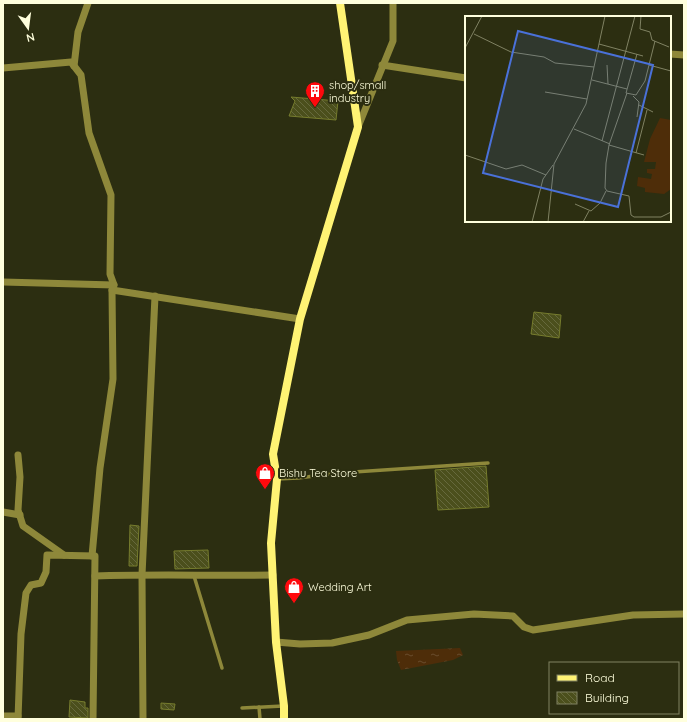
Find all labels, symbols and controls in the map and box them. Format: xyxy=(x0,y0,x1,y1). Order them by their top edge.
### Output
north arrow xyxy=(8,8,48,48)
inset map xyxy=(465,16,671,222)
text: N xyxy=(25,30,36,45)
place label: shop/small industry xyxy=(329,78,386,105)
building icon: shop/small industry xyxy=(304,80,326,108)
shop icon: Bishu Tea Store xyxy=(254,462,276,490)
place label: Bishu Tea Store xyxy=(279,466,357,480)
shop icon: Wedding Art xyxy=(283,576,305,604)
place label: Wedding Art xyxy=(308,580,372,594)
legend xyxy=(549,662,679,714)
text: Road xyxy=(585,670,615,685)
text: Building xyxy=(585,690,629,705)

